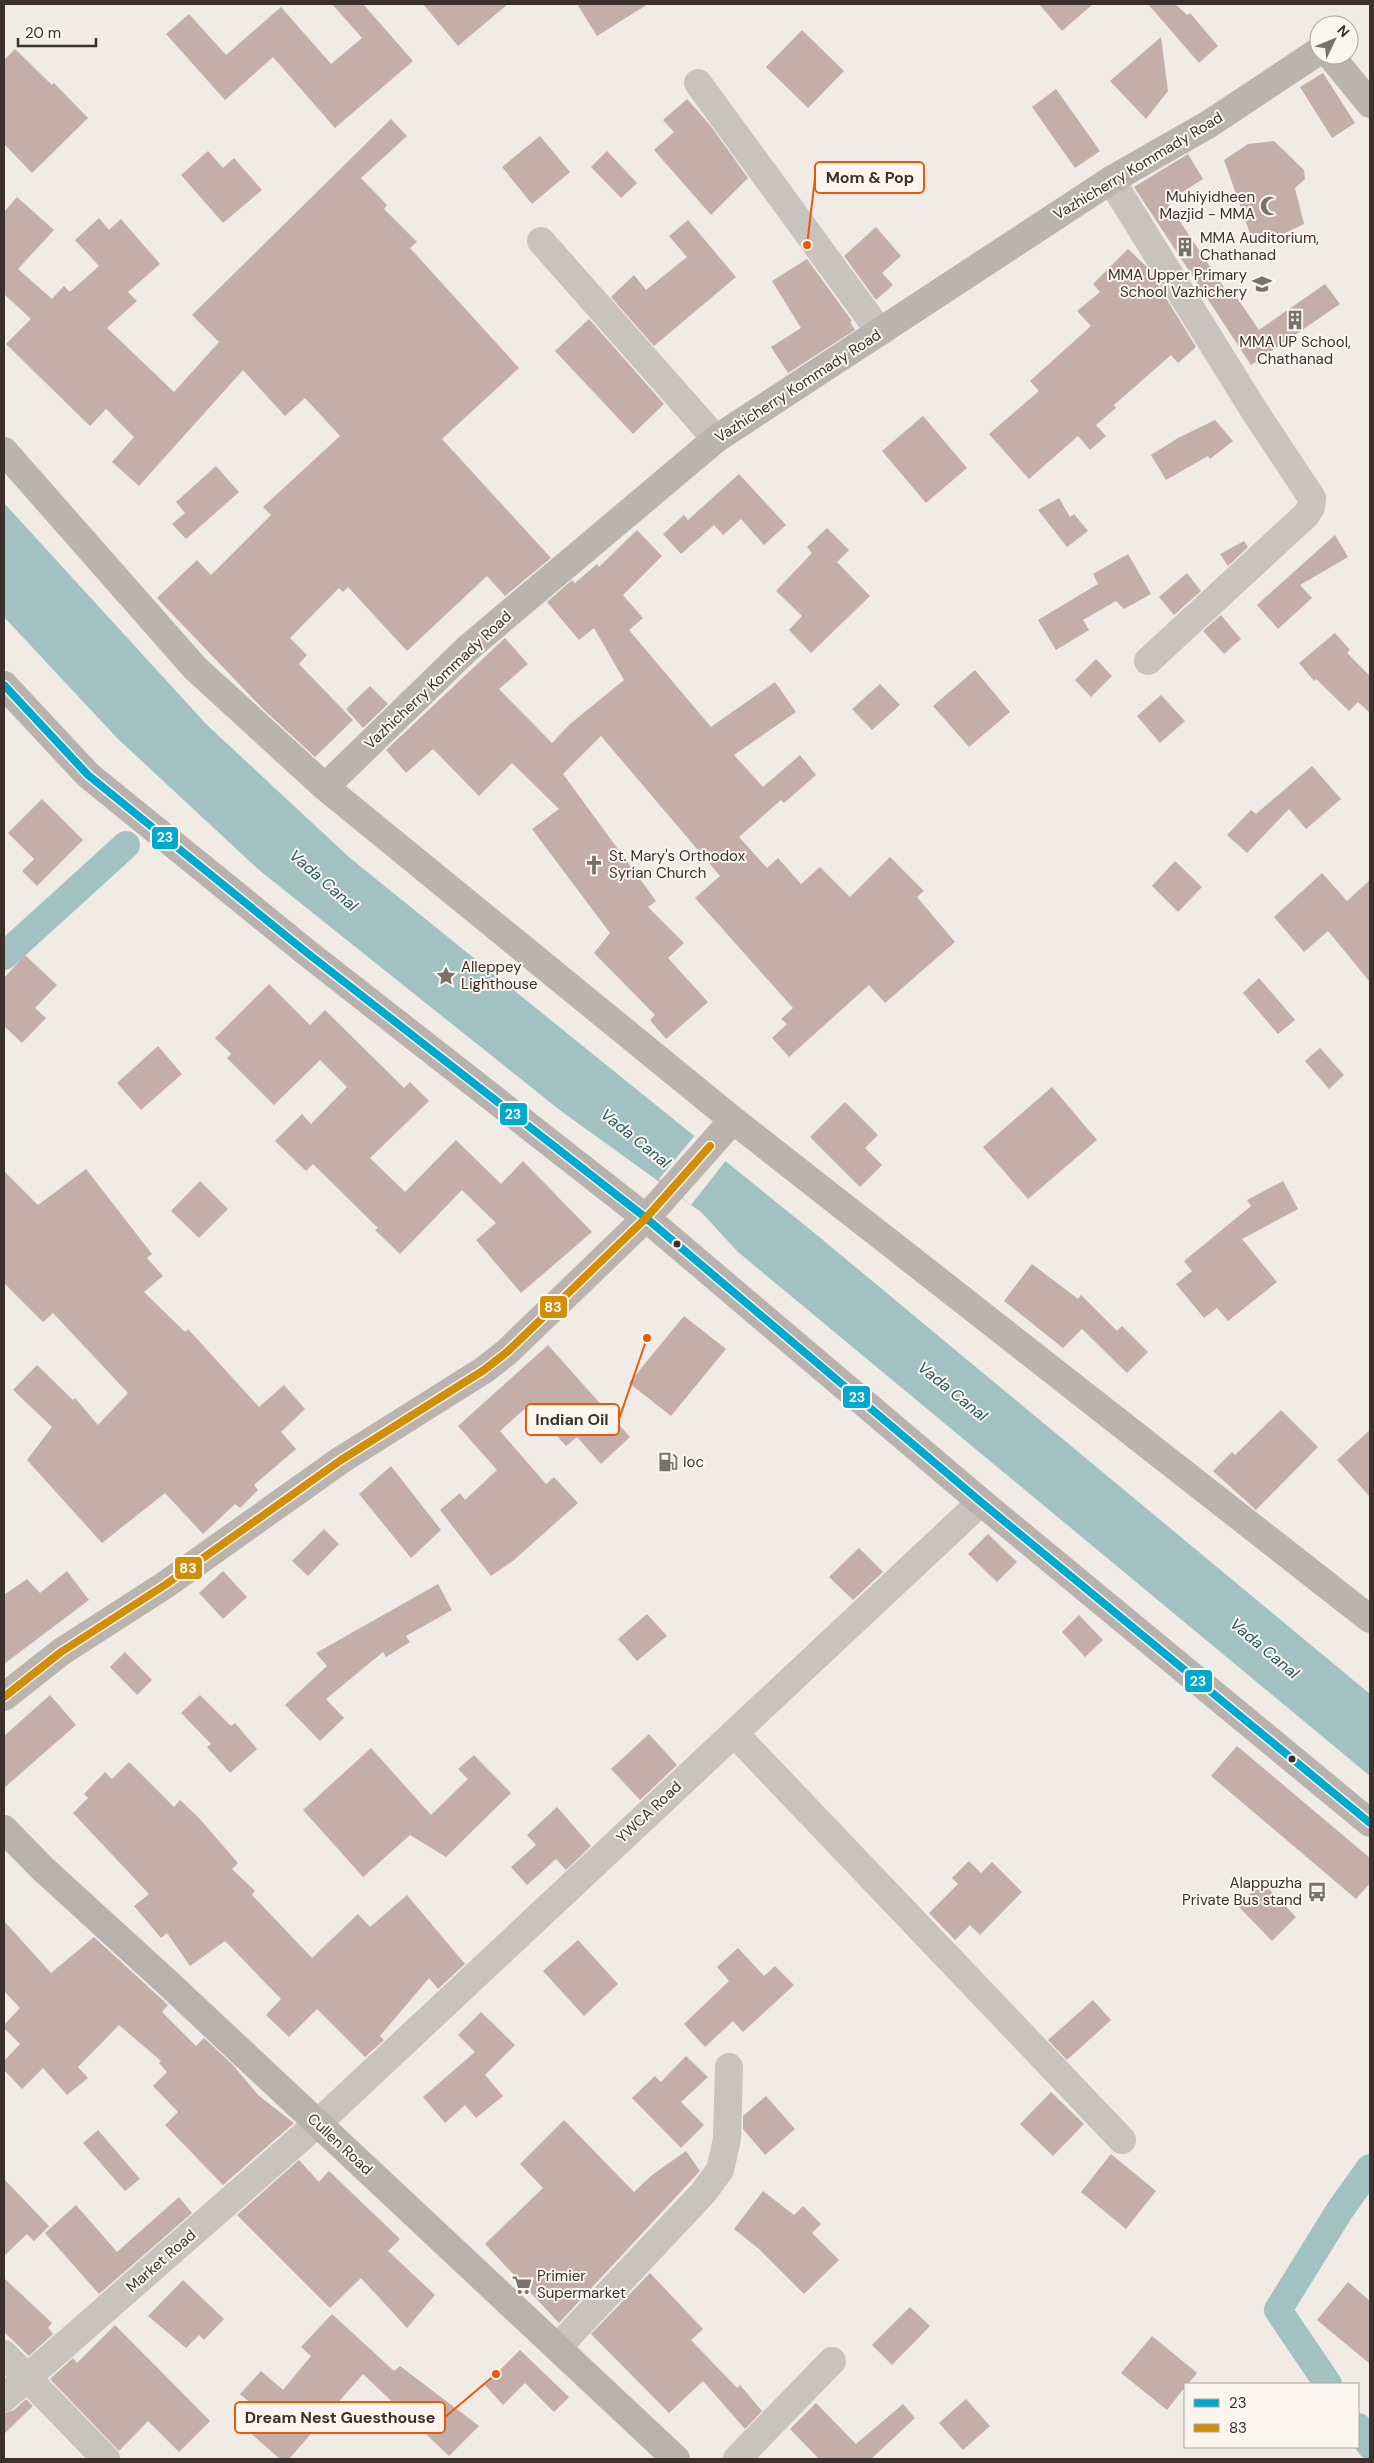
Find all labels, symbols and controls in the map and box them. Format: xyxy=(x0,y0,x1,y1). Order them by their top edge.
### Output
scale bar xyxy=(18,15,95,47)
north arrow xyxy=(1309,15,1359,65)
text: N xyxy=(1333,21,1354,41)
text: 20 m xyxy=(25,23,61,43)
street label: Vazhicherry Kommady Road xyxy=(1050,107,1226,225)
callout: Mom & Pop xyxy=(815,162,924,193)
text: Mom & Pop xyxy=(826,167,914,188)
place label: Muhiyidheen Mazjid - MMA xyxy=(1159,187,1255,224)
mosque icon: Muhiyidheen Mazjid - MMA xyxy=(1259,195,1281,217)
place label: MMA Auditorium, Chathanad xyxy=(1200,228,1319,265)
building icon: MMA Auditorium, Chathanad xyxy=(1174,236,1196,258)
place label: MMA Upper Primary School Vazhichery xyxy=(1108,265,1248,302)
school or university icon: MMA Upper Primary School Vazhichery xyxy=(1251,273,1273,295)
building icon: MMA UP School, Chathanad xyxy=(1284,309,1306,331)
street label: Vazhicherry Kommady Road xyxy=(711,325,885,447)
place label: MMA UP School, Chathanad xyxy=(1239,332,1351,369)
street label: Vazhicherry Kommady Road xyxy=(360,606,516,754)
line badge: 23 xyxy=(151,826,179,850)
text: 23 xyxy=(157,828,173,846)
water label: Vada Canal xyxy=(285,845,363,916)
place label: St. Mary's Orthodox Syrian Church xyxy=(609,846,746,883)
church icon: St. Mary's Orthodox Syrian Church xyxy=(583,854,605,876)
place label: Alleppey Lighthouse xyxy=(461,957,538,994)
place icon: Alleppey Lighthouse xyxy=(435,965,457,987)
line badge: 23 xyxy=(499,1102,528,1126)
water label: Vada Canal xyxy=(596,1104,675,1173)
text: 23 xyxy=(505,1105,521,1123)
unlabelled marker xyxy=(672,1239,682,1249)
line badge: 83 xyxy=(539,1295,568,1319)
text: 83 xyxy=(544,1298,562,1316)
water label: Vada Canal xyxy=(913,1357,992,1426)
line badge: 23 xyxy=(842,1385,871,1409)
text: 23 xyxy=(849,1388,865,1406)
callout: Indian Oil xyxy=(526,1404,619,1435)
text: Indian Oil xyxy=(535,1409,609,1430)
fuel station icon: Ioc xyxy=(657,1451,679,1473)
place label: Ioc xyxy=(683,1452,704,1472)
line badge: 83 xyxy=(174,1556,203,1580)
text: 83 xyxy=(179,1559,197,1577)
water label: Vada Canal xyxy=(1226,1613,1304,1684)
line badge: 23 xyxy=(1184,1669,1213,1693)
text: 23 xyxy=(1190,1672,1206,1690)
unlabelled marker xyxy=(1287,1754,1297,1764)
street label: YWCA Road xyxy=(612,1777,686,1847)
place label: Alappuzha Private Bus stand xyxy=(1182,1873,1302,1910)
bus stop icon: Alappuzha Private Bus stand xyxy=(1306,1881,1328,1903)
street label: Cullen Road xyxy=(303,2109,377,2179)
street label: Market Road xyxy=(122,2225,200,2297)
place label: Primier Supermarket xyxy=(537,2266,626,2303)
supermarket icon: Primier Supermarket xyxy=(511,2274,533,2296)
legend xyxy=(1184,2383,1359,2448)
text: 23 xyxy=(1229,2393,1247,2413)
callout: Dream Nest Guesthouse xyxy=(235,2402,445,2433)
text: Dream Nest Guesthouse xyxy=(245,2407,435,2428)
text: 83 xyxy=(1229,2418,1247,2438)

